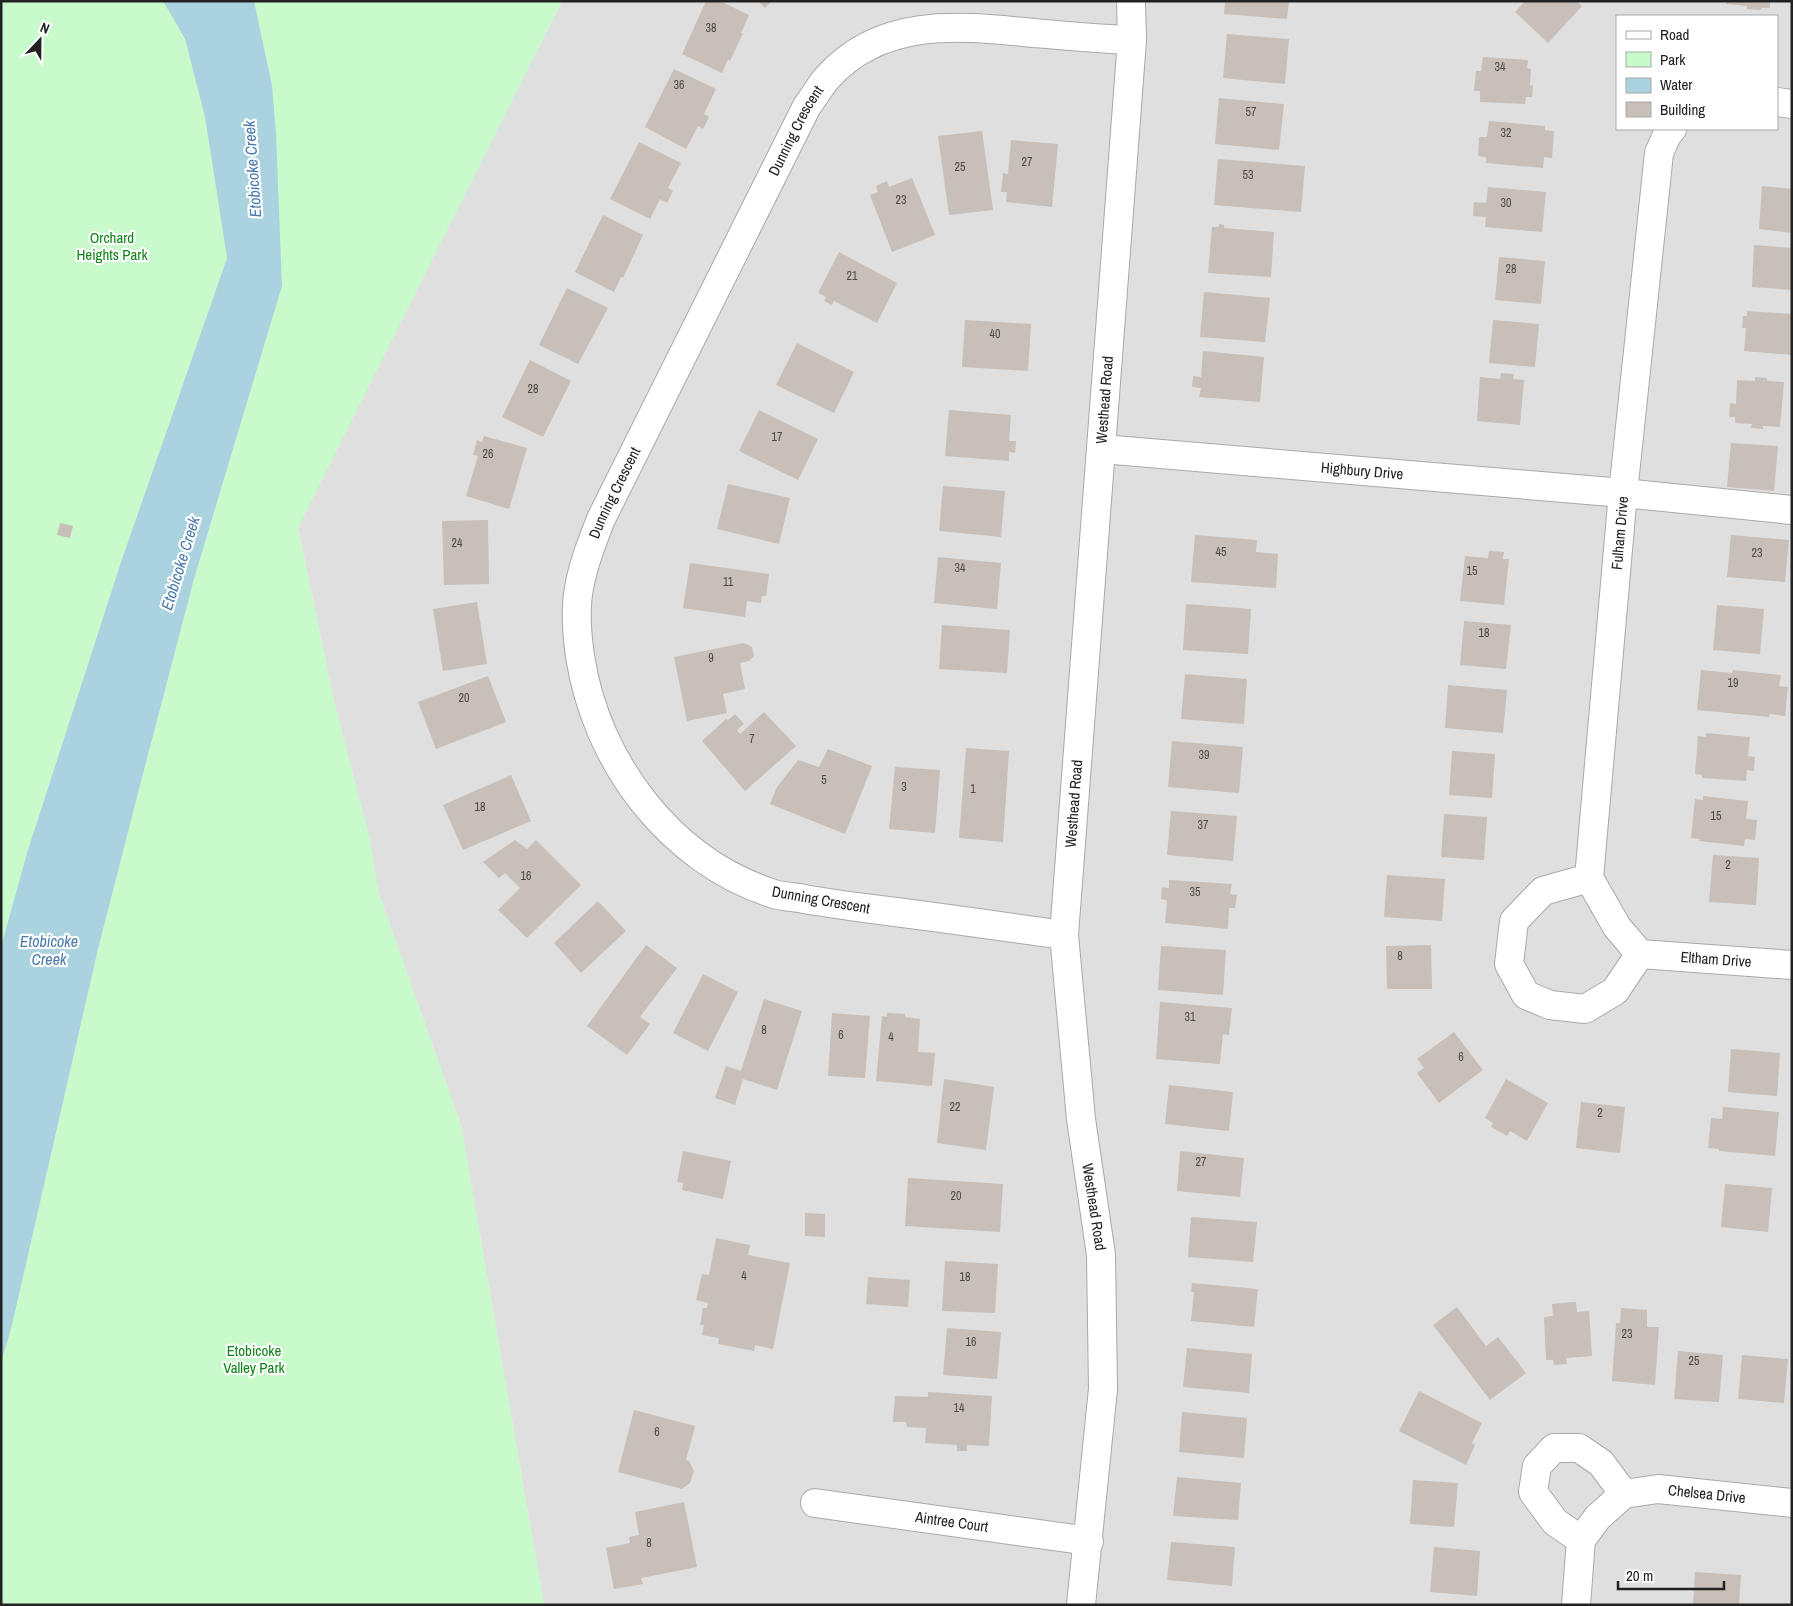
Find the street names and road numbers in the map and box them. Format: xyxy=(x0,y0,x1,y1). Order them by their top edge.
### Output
street label: Dunning Crescent xyxy=(763,81,828,179)
street label: Westhead Road xyxy=(1090,355,1118,445)
street label: Dunning Crescent xyxy=(583,443,645,542)
street label: Highbury Drive xyxy=(1320,457,1404,484)
street label: Fulham Drive xyxy=(1606,495,1633,571)
street label: Westhead Road xyxy=(1060,759,1087,848)
street label: Dunning Crescent xyxy=(770,881,872,919)
street label: Eltham Drive xyxy=(1680,946,1752,972)
street label: Westhead Road xyxy=(1077,1162,1112,1252)
street label: Chelsea Drive xyxy=(1667,1479,1747,1508)
street label: Aintree Court xyxy=(913,1506,990,1537)

